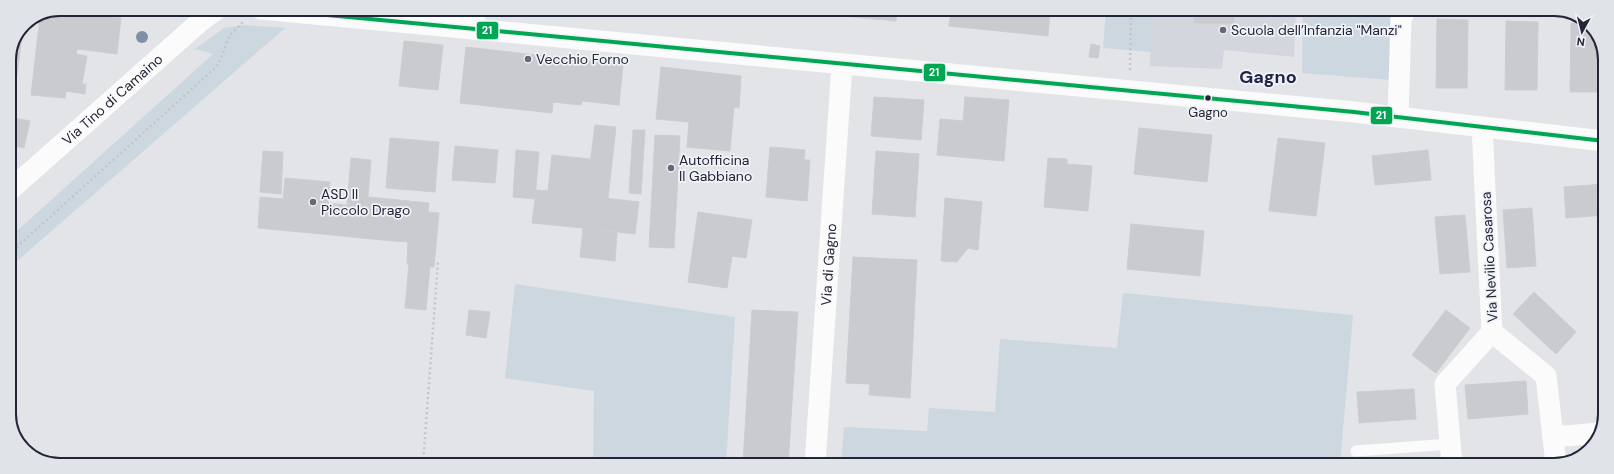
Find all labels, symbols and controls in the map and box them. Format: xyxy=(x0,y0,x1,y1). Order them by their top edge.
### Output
north arrow xyxy=(1562,12,1602,52)
line badge: 21 xyxy=(476,21,499,40)
place label: Scuola dell’Infanzia "Manzi" xyxy=(1231,21,1402,39)
text: 21 xyxy=(482,23,492,37)
marker: Scuola dell’Infanzia "Manzi" xyxy=(1218,25,1228,35)
text: N xyxy=(1576,34,1586,49)
street label: Via Tino di Camaino xyxy=(58,50,166,149)
place label: Vecchio Forno xyxy=(536,50,629,68)
marker: Vecchio Forno xyxy=(523,54,533,64)
line badge: 21 xyxy=(923,63,946,82)
text: 21 xyxy=(929,65,939,79)
district label: Gagno xyxy=(1239,65,1297,89)
marker: Gagno xyxy=(1203,93,1213,103)
place label: Gagno xyxy=(1188,104,1228,121)
line badge: 21 xyxy=(1370,106,1393,125)
text: 21 xyxy=(1376,108,1386,122)
place label: Autofficina Il Gabbiano xyxy=(679,151,752,185)
marker: Autofficina Il Gabbiano xyxy=(666,163,676,173)
place label: ASD Il Piccolo Drago xyxy=(321,185,410,219)
street label: Via Nevilio Casarosa xyxy=(1477,191,1501,323)
marker: ASD Il Piccolo Drago xyxy=(308,197,318,207)
street label: Via di Gagno xyxy=(817,223,840,306)

